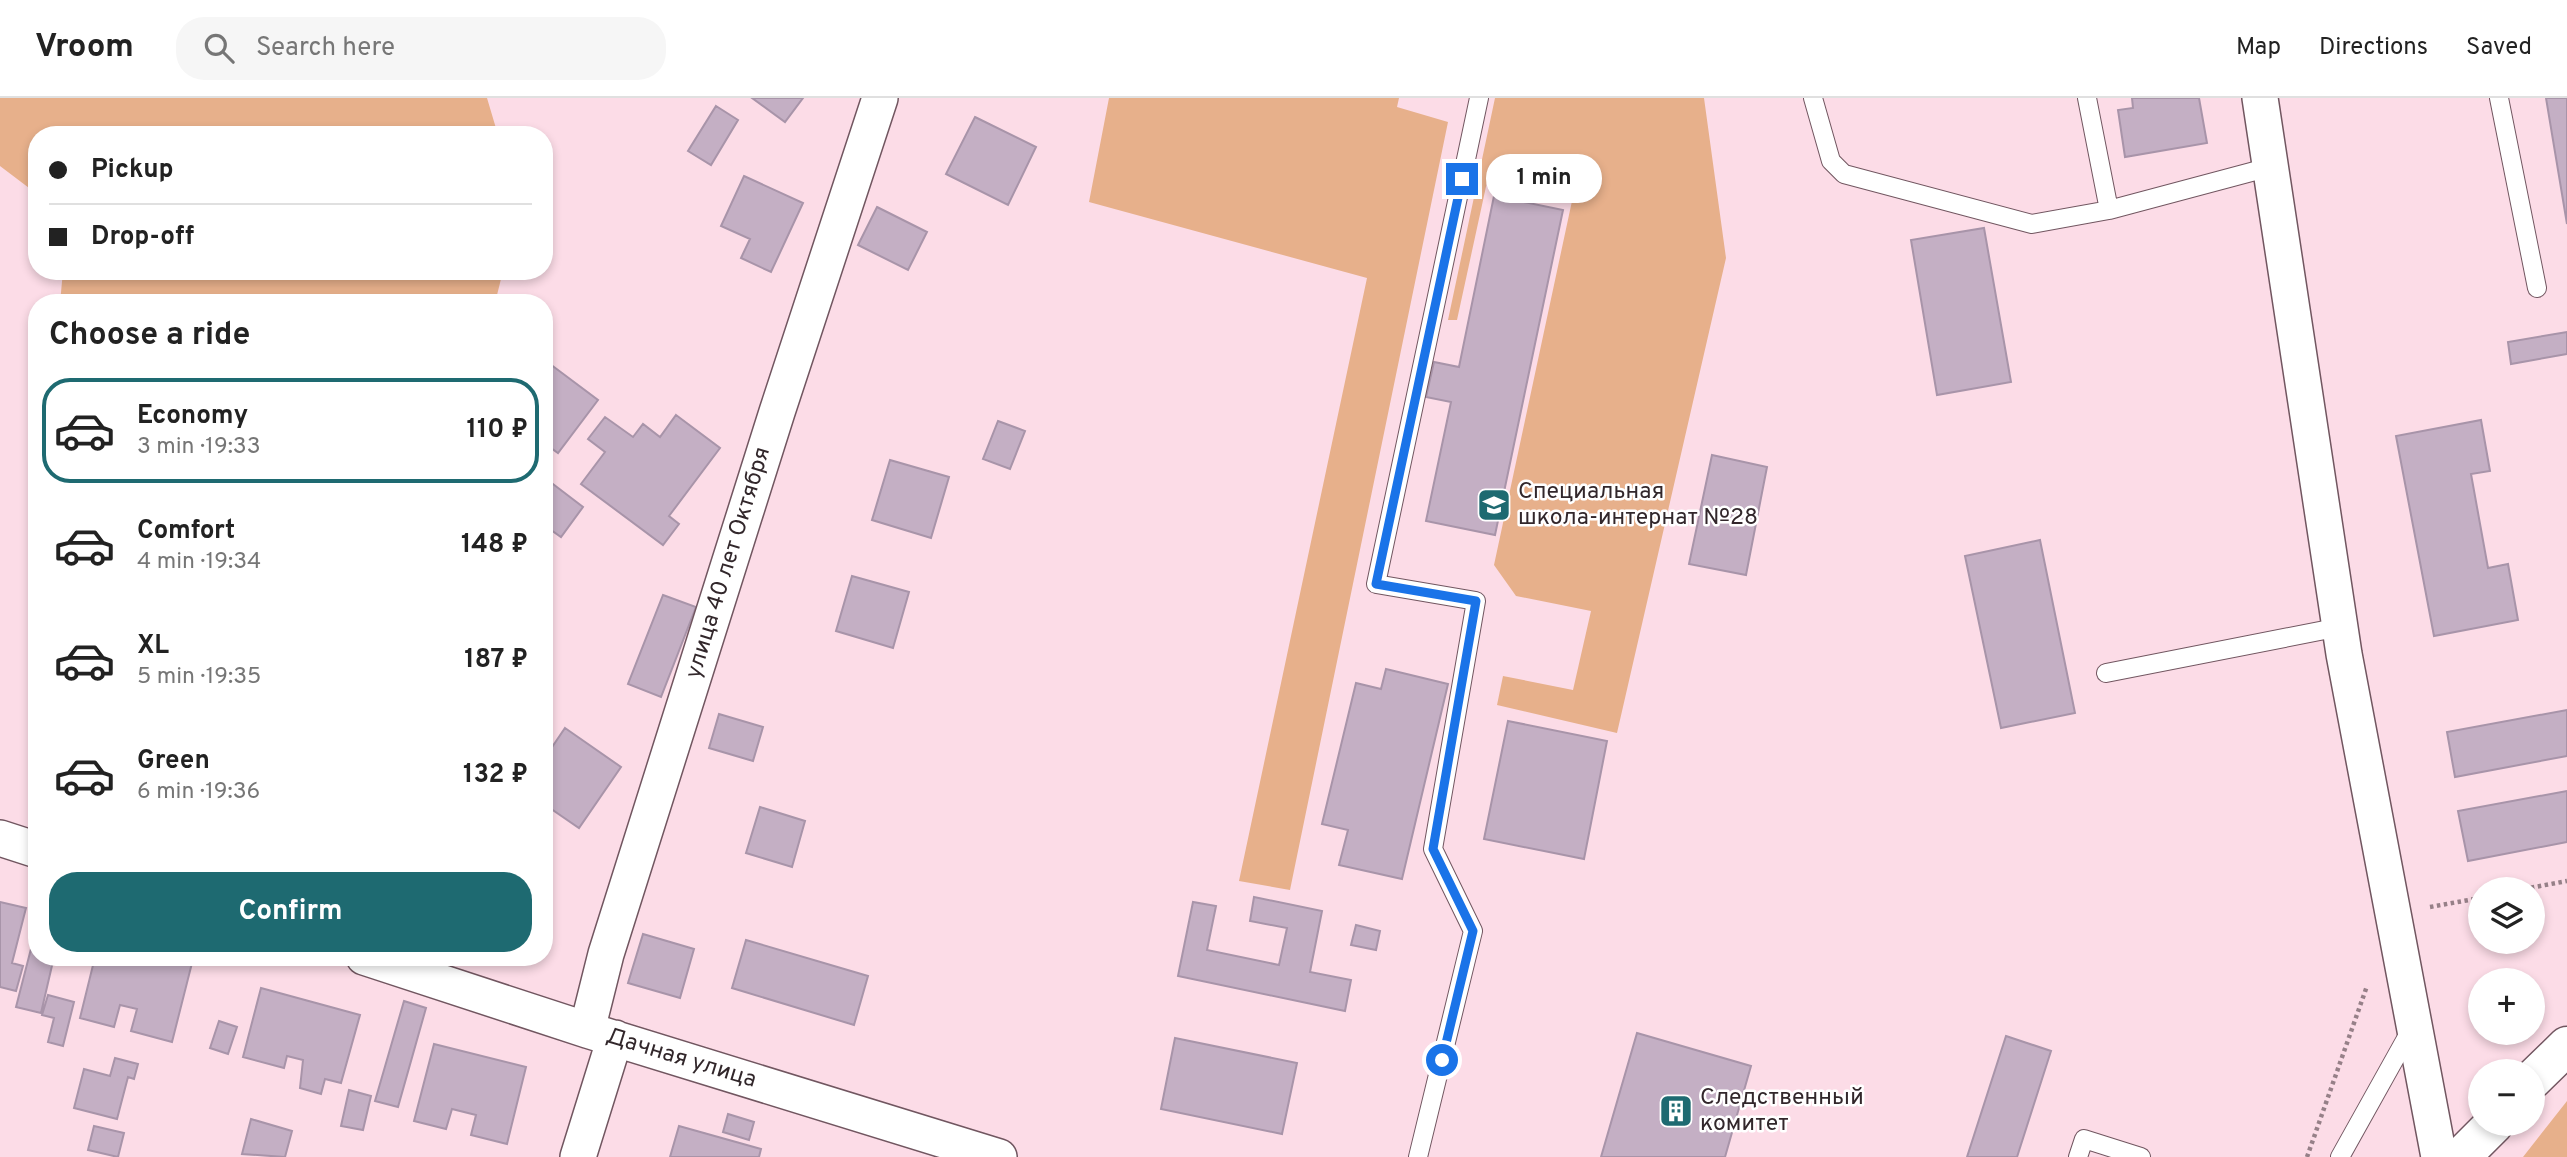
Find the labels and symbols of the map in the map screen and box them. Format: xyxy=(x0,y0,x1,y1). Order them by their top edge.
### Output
callout: 1 min xyxy=(1486,154,1602,204)
route end xyxy=(1446,163,1478,195)
street label: улица 40 лет Октября xyxy=(680,444,778,682)
place label: Специальная школа-интернат №28 xyxy=(1518,478,1758,533)
school or university icon: Специальная школа-интернат №28 xyxy=(1475,486,1513,524)
street label: Дачная улица xyxy=(602,1022,760,1096)
route start xyxy=(1426,1044,1458,1076)
place label: Следственный комитет xyxy=(1700,1084,1864,1139)
building icon: Следственный комитет xyxy=(1657,1092,1695,1130)

